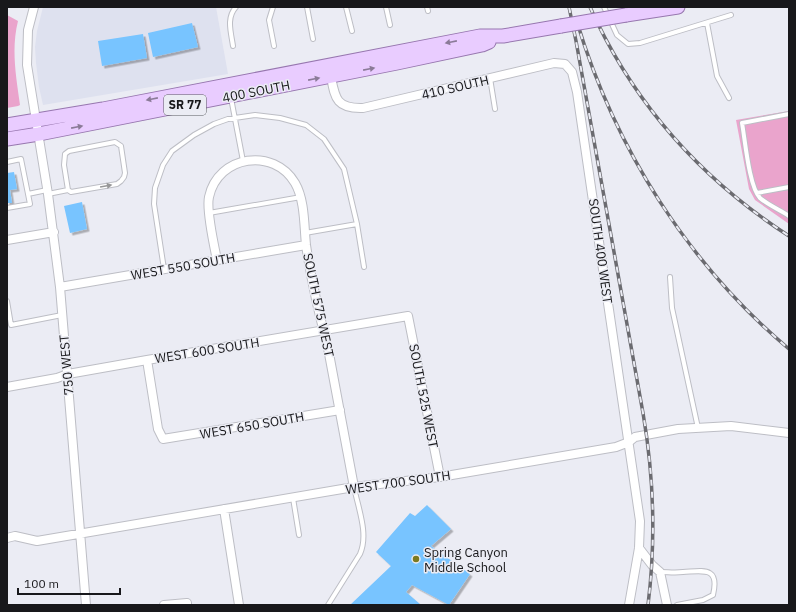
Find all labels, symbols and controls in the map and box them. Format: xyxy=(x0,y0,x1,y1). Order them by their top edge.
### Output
one-way arrow xyxy=(445,39,457,45)
one-way arrow xyxy=(363,65,375,71)
street label: 410 SOUTH xyxy=(420,71,490,103)
one-way arrow xyxy=(308,76,320,82)
street label: 400 SOUTH xyxy=(221,77,291,106)
road number: SR 77 xyxy=(164,95,206,115)
one-way arrow xyxy=(146,96,158,102)
one-way arrow xyxy=(71,123,83,129)
one-way arrow xyxy=(100,183,112,189)
street label: SOUTH 400 WEST xyxy=(585,198,616,305)
street label: WEST 550 SOUTH xyxy=(130,249,237,284)
street label: SOUTH 575 WEST xyxy=(299,252,338,359)
street label: 750 WEST xyxy=(55,334,78,396)
street label: WEST 600 SOUTH xyxy=(154,334,261,367)
street label: SOUTH 525 WEST xyxy=(405,343,442,450)
street label: WEST 650 SOUTH xyxy=(199,408,306,443)
street label: WEST 700 SOUTH xyxy=(345,467,452,498)
place label: Spring Canyon Middle School xyxy=(424,544,508,576)
marker: Spring Canyon Middle School xyxy=(411,554,421,564)
scale bar xyxy=(18,570,120,596)
text: 100 m xyxy=(24,576,59,591)

